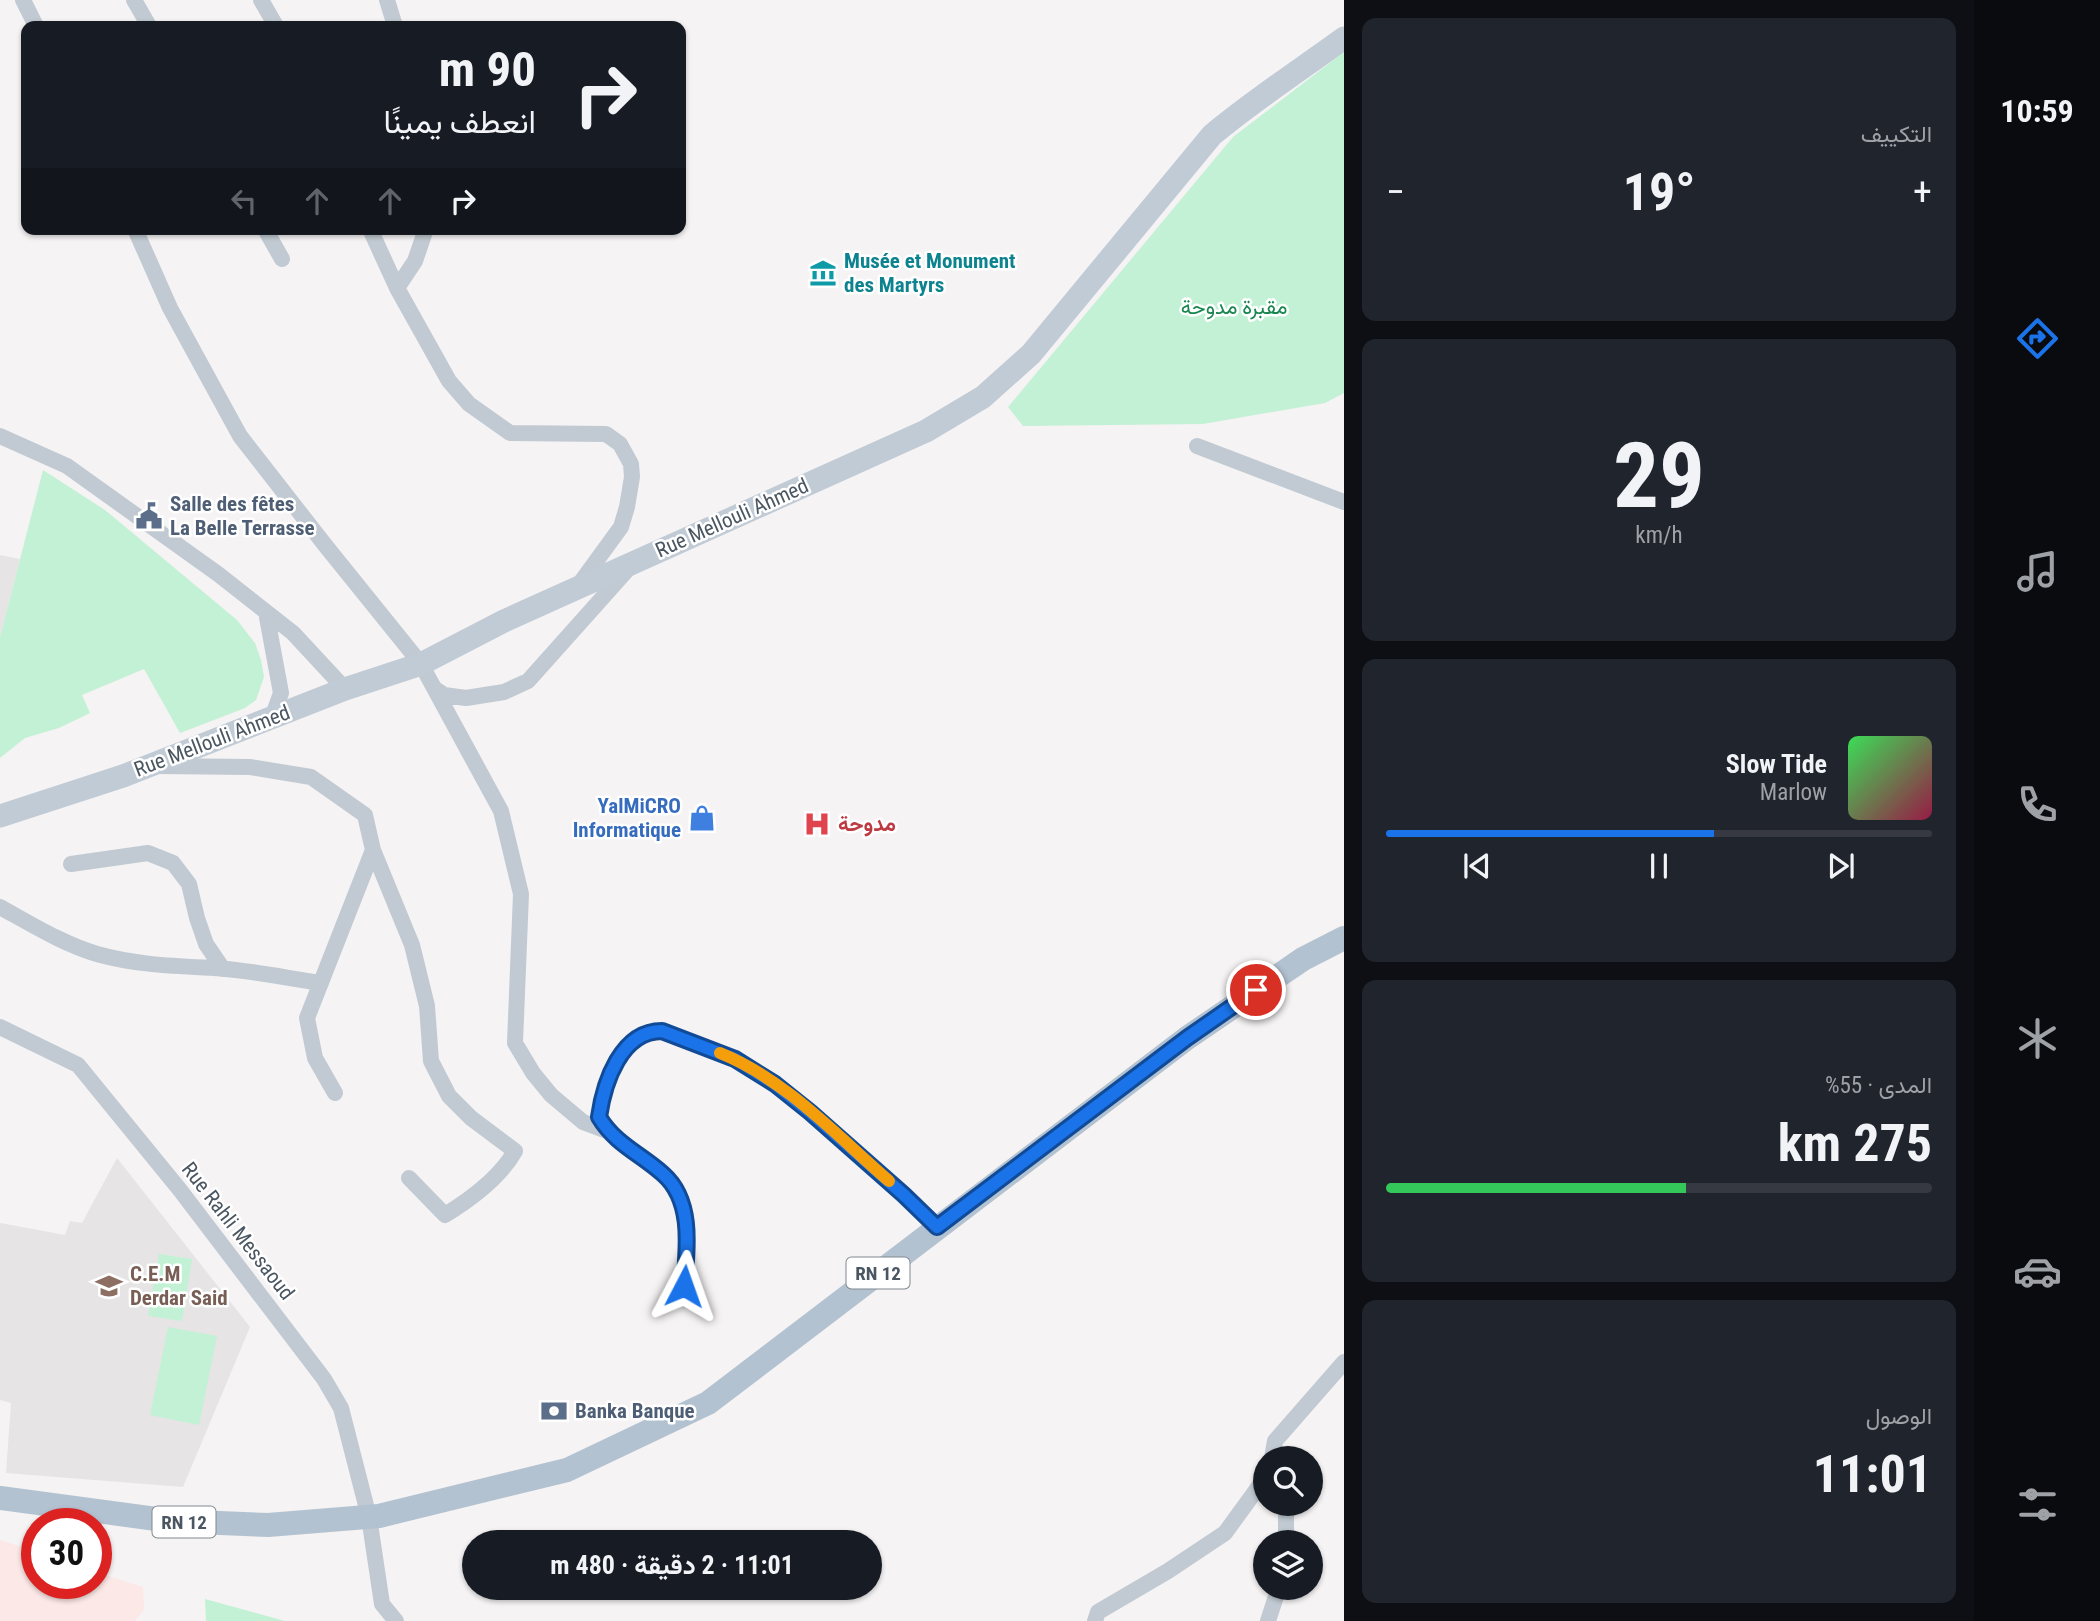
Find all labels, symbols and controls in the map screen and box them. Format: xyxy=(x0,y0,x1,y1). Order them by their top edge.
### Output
text: 90 m xyxy=(439,41,536,98)
icon: right xyxy=(560,49,651,140)
text: 10:59 xyxy=(2000,92,2074,130)
text: انعطف يمينًا xyxy=(383,103,536,141)
text: التكييف xyxy=(1861,121,1932,148)
text: 19° xyxy=(1623,162,1695,223)
text: − xyxy=(1386,170,1405,214)
text: + xyxy=(1913,170,1932,214)
icon: left xyxy=(225,182,263,220)
icon: ahead xyxy=(298,182,336,220)
icon: ahead xyxy=(371,182,409,220)
icon: right xyxy=(444,182,482,220)
place label: Musée et Monument des Martyrs xyxy=(844,249,1016,297)
museum icon: Musée et Monument des Martyrs xyxy=(808,258,838,288)
park label: مقبرة مدوحة xyxy=(1181,295,1287,320)
icon: directions xyxy=(2013,314,2062,363)
text: 29 xyxy=(1613,423,1705,529)
street label: Rue Mellouli Ahmed xyxy=(652,474,812,562)
place label: Salle des fêtes La Belle Terrasse xyxy=(170,492,315,540)
public building icon: Salle des fêtes La Belle Terrasse xyxy=(134,501,164,531)
text: km/h xyxy=(1635,522,1683,549)
icon: music xyxy=(2013,547,2062,596)
street label: Rue Mellouli Ahmed xyxy=(131,700,293,782)
text: Slow Tide xyxy=(1726,749,1827,779)
text: Marlow xyxy=(1760,779,1827,806)
icon: phone xyxy=(2013,780,2062,829)
place label: YalMiCRO Informatique xyxy=(573,794,681,842)
shop icon: YalMiCRO Informatique xyxy=(687,803,717,833)
hospital icon: مدوحة xyxy=(802,809,832,839)
place label: مدوحة xyxy=(838,812,896,837)
icon: previous xyxy=(1458,847,1496,885)
icon: pause xyxy=(1640,847,1678,885)
icon: next xyxy=(1822,847,1860,885)
pin xyxy=(1226,960,1286,1020)
icon: arrive xyxy=(1237,971,1275,1009)
icon: climate xyxy=(2013,1014,2062,1063)
text: المدى · 55% xyxy=(1825,1072,1932,1099)
text: 275 km xyxy=(1778,1113,1932,1174)
street label: Rue Rahli Messaoud xyxy=(177,1157,299,1305)
icon: car xyxy=(2013,1247,2062,1296)
position arrow xyxy=(647,1249,721,1323)
road number: RN 12 xyxy=(846,1258,910,1288)
place label: C.E.M Derdar Said xyxy=(130,1262,228,1310)
school or university icon: C.E.M Derdar Said xyxy=(94,1271,124,1301)
bank icon: Banka Banque xyxy=(539,1396,569,1426)
place label: Banka Banque xyxy=(575,1399,695,1423)
text: الوصول xyxy=(1866,1403,1932,1430)
text: 11:01 xyxy=(1813,1444,1932,1505)
map controls xyxy=(1253,1446,1323,1600)
button: search xyxy=(1253,1446,1323,1516)
icon: filters xyxy=(2013,1480,2062,1529)
road number: RN 12 xyxy=(152,1506,216,1538)
speed limit sign: 30 xyxy=(21,1508,112,1599)
button: layers xyxy=(1253,1530,1323,1600)
text: 11:01 · 2 دقيقة · 480 m xyxy=(550,1550,794,1580)

